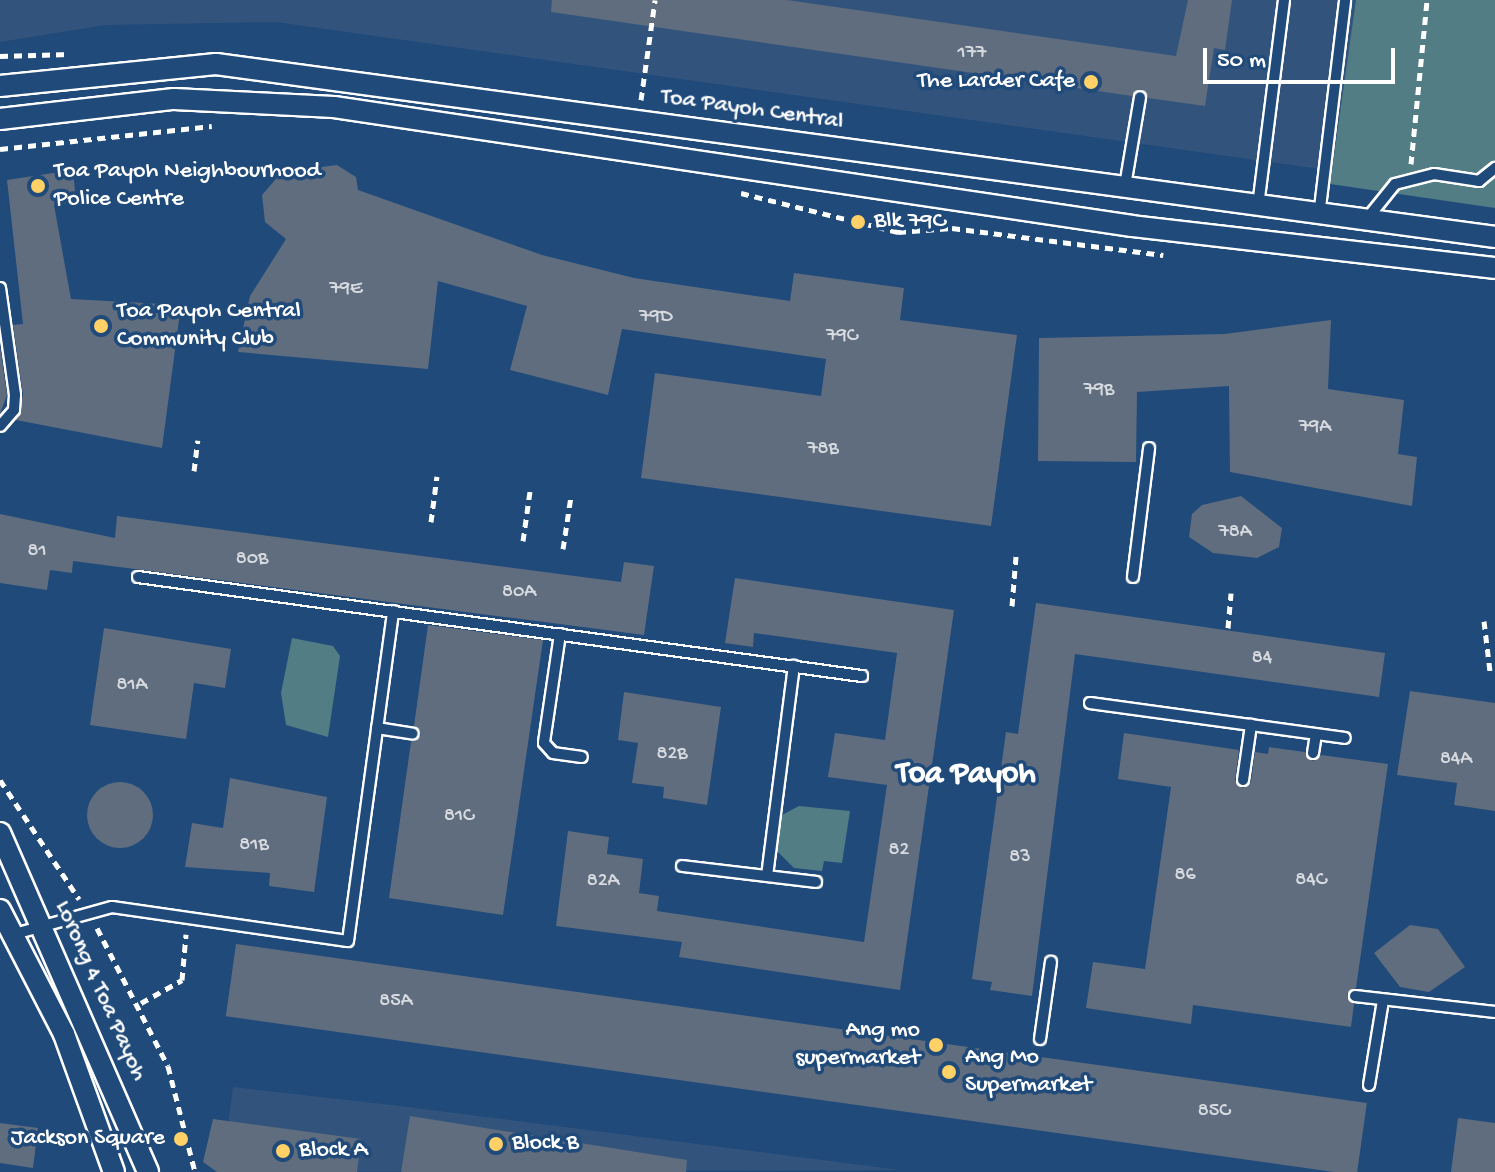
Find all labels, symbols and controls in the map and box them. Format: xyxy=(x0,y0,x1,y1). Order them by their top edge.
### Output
scale bar xyxy=(1207,32,1399,82)
house number: 177 xyxy=(958,41,986,65)
text: 50 m xyxy=(1217,47,1266,76)
place label: The Larder Cafe xyxy=(918,68,1075,96)
marker: The Larder Cafe xyxy=(1082,73,1100,91)
street label: Toa Payoh Central xyxy=(659,83,845,137)
place label: Toa Payoh Neighbourhood Police Centre xyxy=(54,158,321,214)
marker: Toa Payoh Neighbourhood Police Centre xyxy=(29,177,47,195)
place label: Blk 79C xyxy=(874,208,945,236)
marker: Blk 79C xyxy=(849,213,867,231)
house number: 79E xyxy=(330,277,362,301)
place label: Toa Payoh Central Community Club xyxy=(117,298,301,354)
house number: 79D xyxy=(639,305,673,329)
marker: Toa Payoh Central Community Club xyxy=(92,317,110,335)
house number: 79C xyxy=(826,324,858,348)
house number: 79B xyxy=(1084,378,1114,402)
house number: 79A xyxy=(1299,415,1331,439)
house number: 78B xyxy=(807,437,839,461)
house number: 78A xyxy=(1218,520,1252,544)
house number: 81 xyxy=(27,539,47,563)
house number: 80B xyxy=(236,547,268,571)
house number: 80A xyxy=(502,580,536,604)
house number: 84 xyxy=(1252,646,1272,670)
house number: 81A xyxy=(117,673,147,697)
house number: 82B xyxy=(657,742,687,766)
house number: 84A xyxy=(1440,747,1472,771)
district label: Toa Payoh xyxy=(896,756,1036,794)
house number: 81C xyxy=(444,804,474,828)
house number: 81B xyxy=(239,833,269,857)
house number: 82 xyxy=(889,838,909,862)
house number: 83 xyxy=(1009,845,1031,869)
house number: 86 xyxy=(1174,863,1196,887)
house number: 84C xyxy=(1295,868,1327,892)
house number: 82A xyxy=(587,869,619,893)
street label: Lorong 4 Toa Payoh xyxy=(47,896,153,1086)
house number: 85A xyxy=(379,989,413,1013)
place label: Ang mo supermarket xyxy=(795,1017,920,1073)
marker: Ang mo supermarket xyxy=(927,1036,945,1054)
place label: Ang Mo Supermarket xyxy=(965,1044,1092,1100)
marker: Ang Mo Supermarket xyxy=(940,1063,958,1081)
house number: 85C xyxy=(1198,1099,1230,1123)
place label: Jackson Square xyxy=(11,1125,165,1153)
marker: Jackson Square xyxy=(172,1130,190,1148)
place label: Block B xyxy=(512,1130,579,1158)
marker: Block B xyxy=(487,1135,505,1153)
place label: Block A xyxy=(299,1137,368,1165)
marker: Block A xyxy=(274,1142,292,1160)

